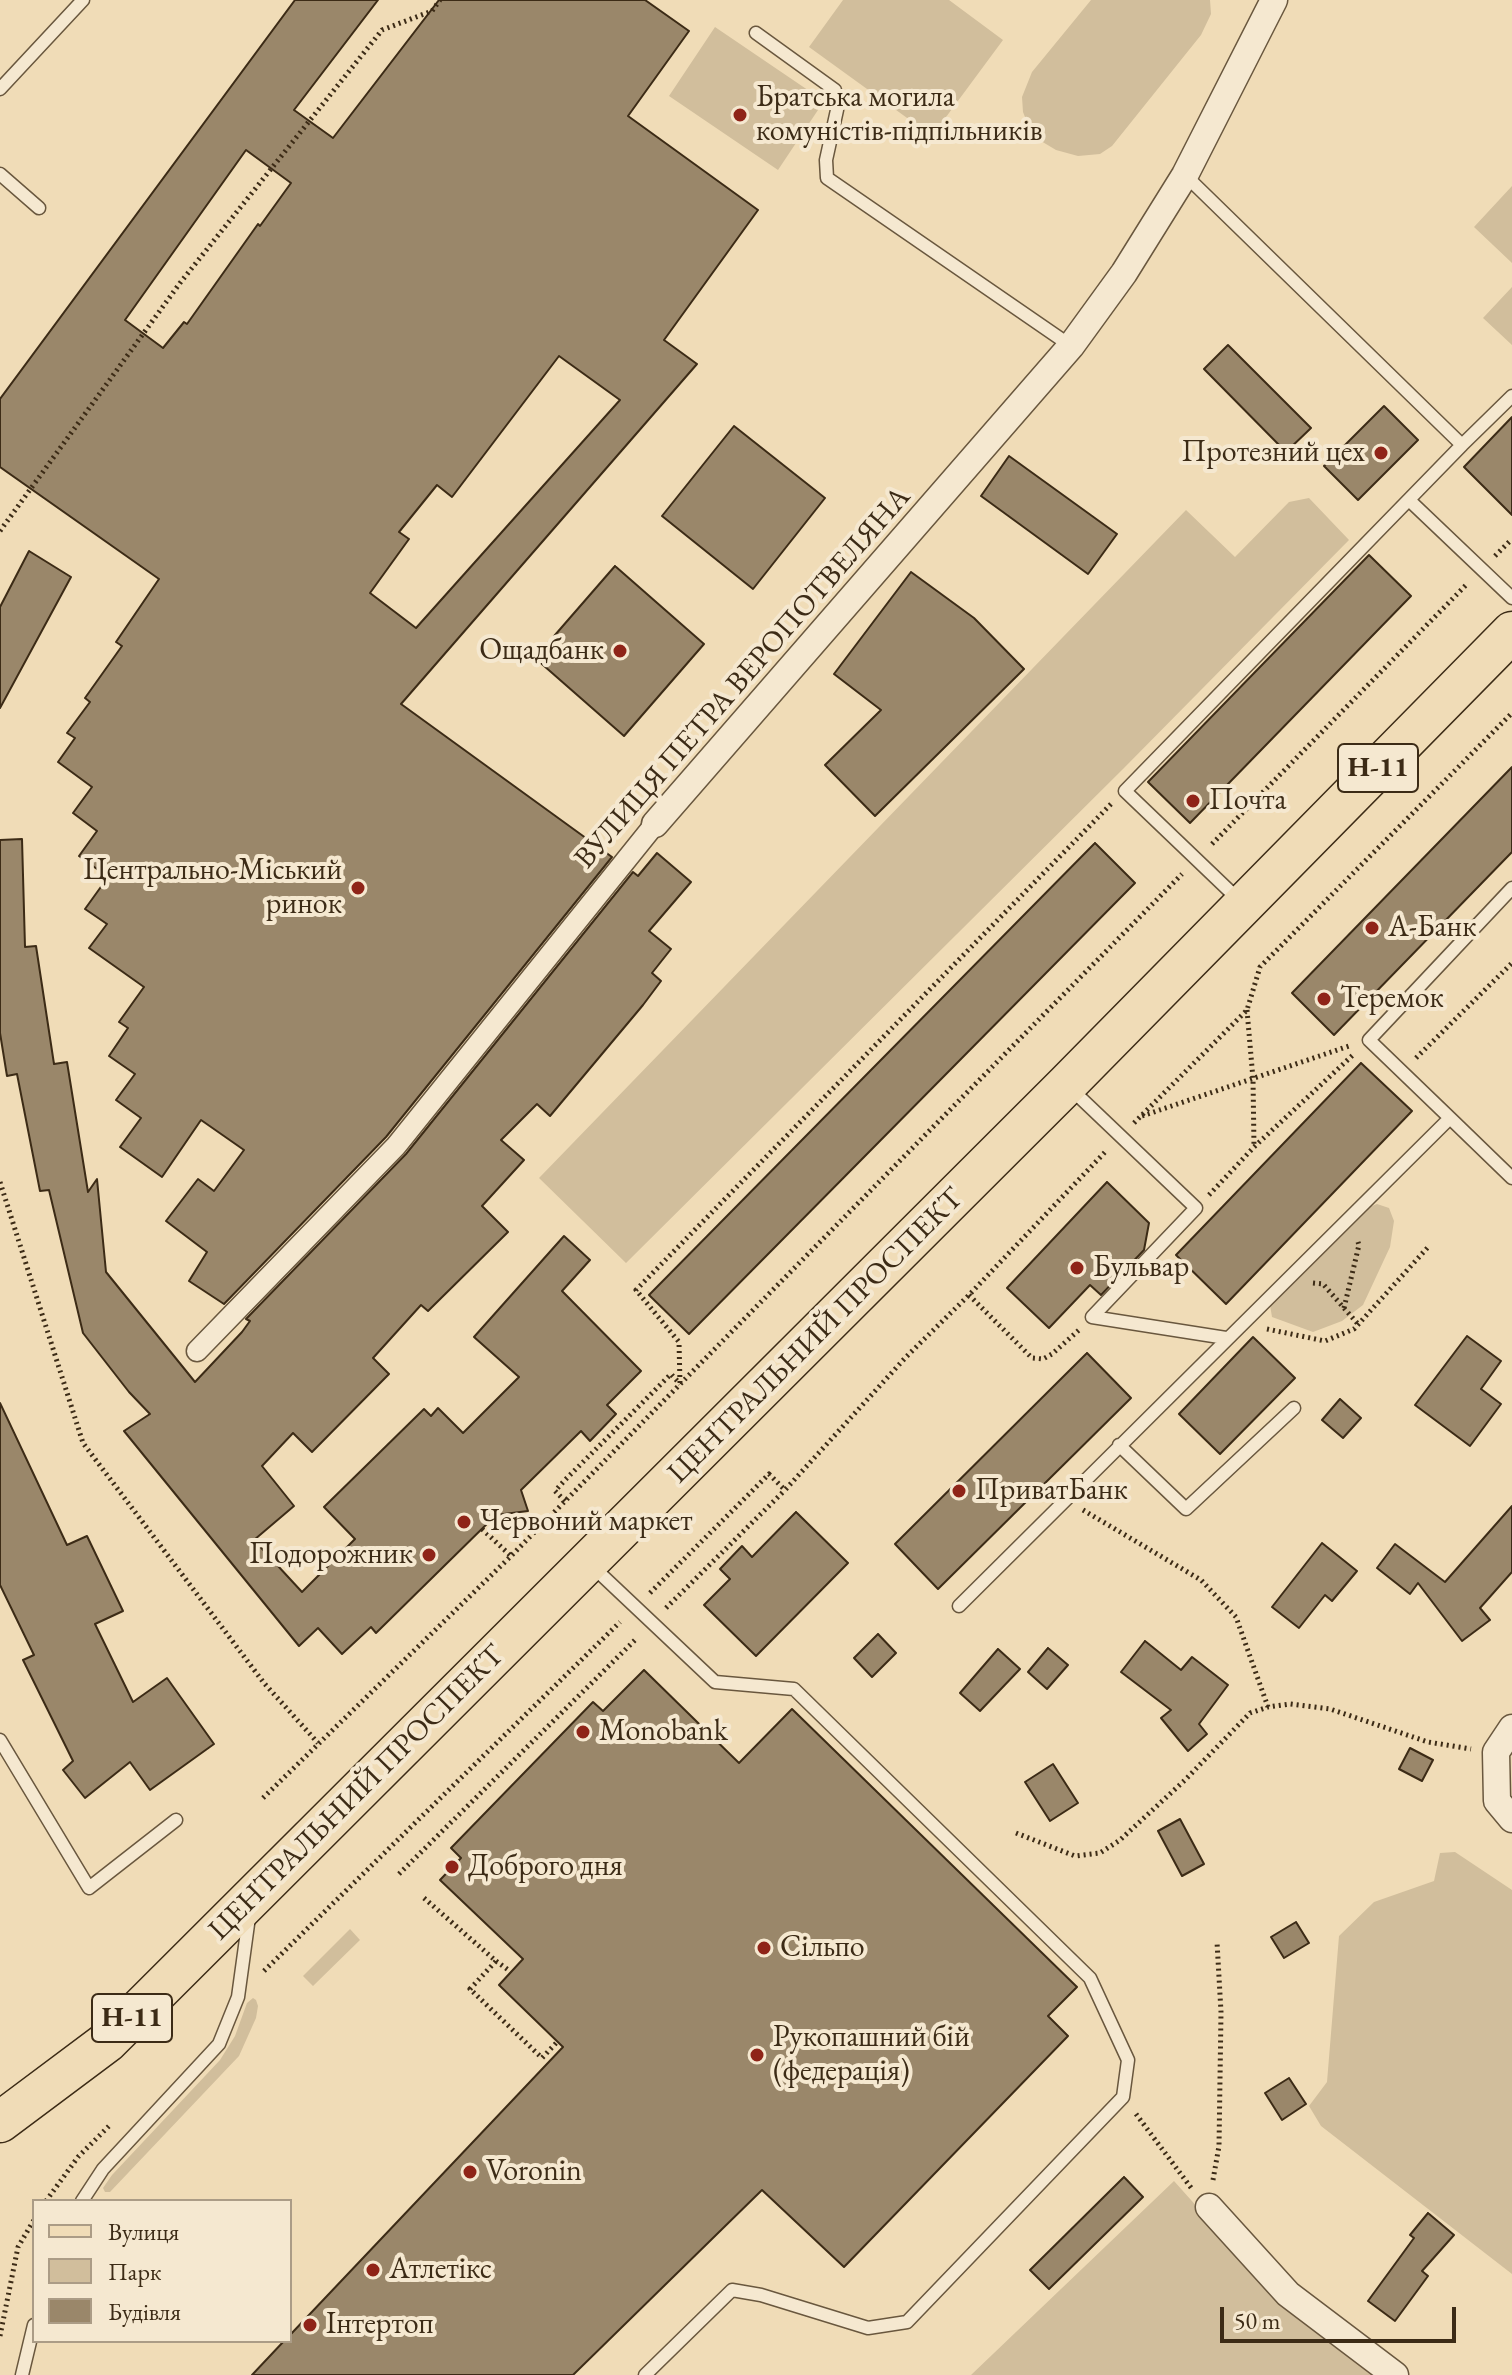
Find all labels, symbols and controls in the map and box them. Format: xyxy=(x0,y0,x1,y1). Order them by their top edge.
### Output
place label: Братська могила комуністів-підпільників xyxy=(756,80,1042,150)
marker: Братська могила комуністів-підпільників xyxy=(731,106,749,124)
place label: Протезний цех xyxy=(1181,435,1365,471)
marker: Протезний цех xyxy=(1372,444,1390,462)
street label: ВУЛИЦЯ ПЕТРА ВЕРОПОТВЕЛЯНА xyxy=(567,480,919,876)
place label: Ощадбанк xyxy=(479,633,604,669)
marker: Ощадбанк xyxy=(611,642,629,660)
road number: Н-11 xyxy=(1338,744,1418,792)
place label: Почта xyxy=(1209,783,1286,819)
marker: Почта xyxy=(1184,792,1202,810)
place label: Центрально-Міський ринок xyxy=(83,853,342,924)
marker: Центрально-Міський ринок xyxy=(349,879,367,897)
place label: А-Банк xyxy=(1388,910,1477,946)
marker: А-Банк xyxy=(1363,919,1381,937)
place label: Теремок xyxy=(1340,981,1444,1017)
marker: Теремок xyxy=(1315,990,1333,1008)
street label: ЦЕНТРАЛЬНИЙ ПРОСПЕКТ xyxy=(661,1181,971,1491)
place label: Бульвар xyxy=(1093,1250,1189,1286)
marker: Бульвар xyxy=(1068,1259,1086,1277)
place label: ПриватБанк xyxy=(975,1473,1128,1509)
marker: ПриватБанк xyxy=(950,1482,968,1500)
place label: Червоний маркет xyxy=(480,1504,693,1540)
marker: Червоний маркет xyxy=(455,1513,473,1531)
place label: Подорожник xyxy=(249,1537,413,1573)
marker: Подорожник xyxy=(420,1546,438,1564)
street label: ЦЕНТРАЛЬНИЙ ПРОСПЕКТ xyxy=(202,1638,512,1948)
place label: Monobank xyxy=(599,1714,728,1750)
marker: Monobank xyxy=(574,1723,592,1741)
place label: Доброго дня xyxy=(468,1849,623,1885)
marker: Доброго дня xyxy=(443,1858,461,1876)
place label: Сільпо xyxy=(780,1930,865,1966)
marker: Сільпо xyxy=(755,1939,773,1957)
road number: Н-11 xyxy=(92,1994,172,2042)
place label: Рукопашний бій (федерація) xyxy=(773,2020,970,2090)
marker: Рукопашний бій (федерація) xyxy=(748,2046,766,2064)
place label: Voronin xyxy=(486,2154,582,2190)
marker: Voronin xyxy=(461,2163,479,2181)
legend xyxy=(32,2199,292,2343)
text: Вулиця xyxy=(108,2216,179,2247)
place label: Атлетікс xyxy=(389,2252,492,2288)
text: Парк xyxy=(108,2256,161,2287)
marker: Атлетікс xyxy=(364,2261,382,2279)
scale bar xyxy=(1224,2291,1460,2341)
text: Будівля xyxy=(108,2296,181,2327)
text: 50 m xyxy=(1234,2305,1281,2336)
place label: Інтертоп xyxy=(326,2307,434,2343)
marker: Інтертоп xyxy=(301,2316,319,2334)

